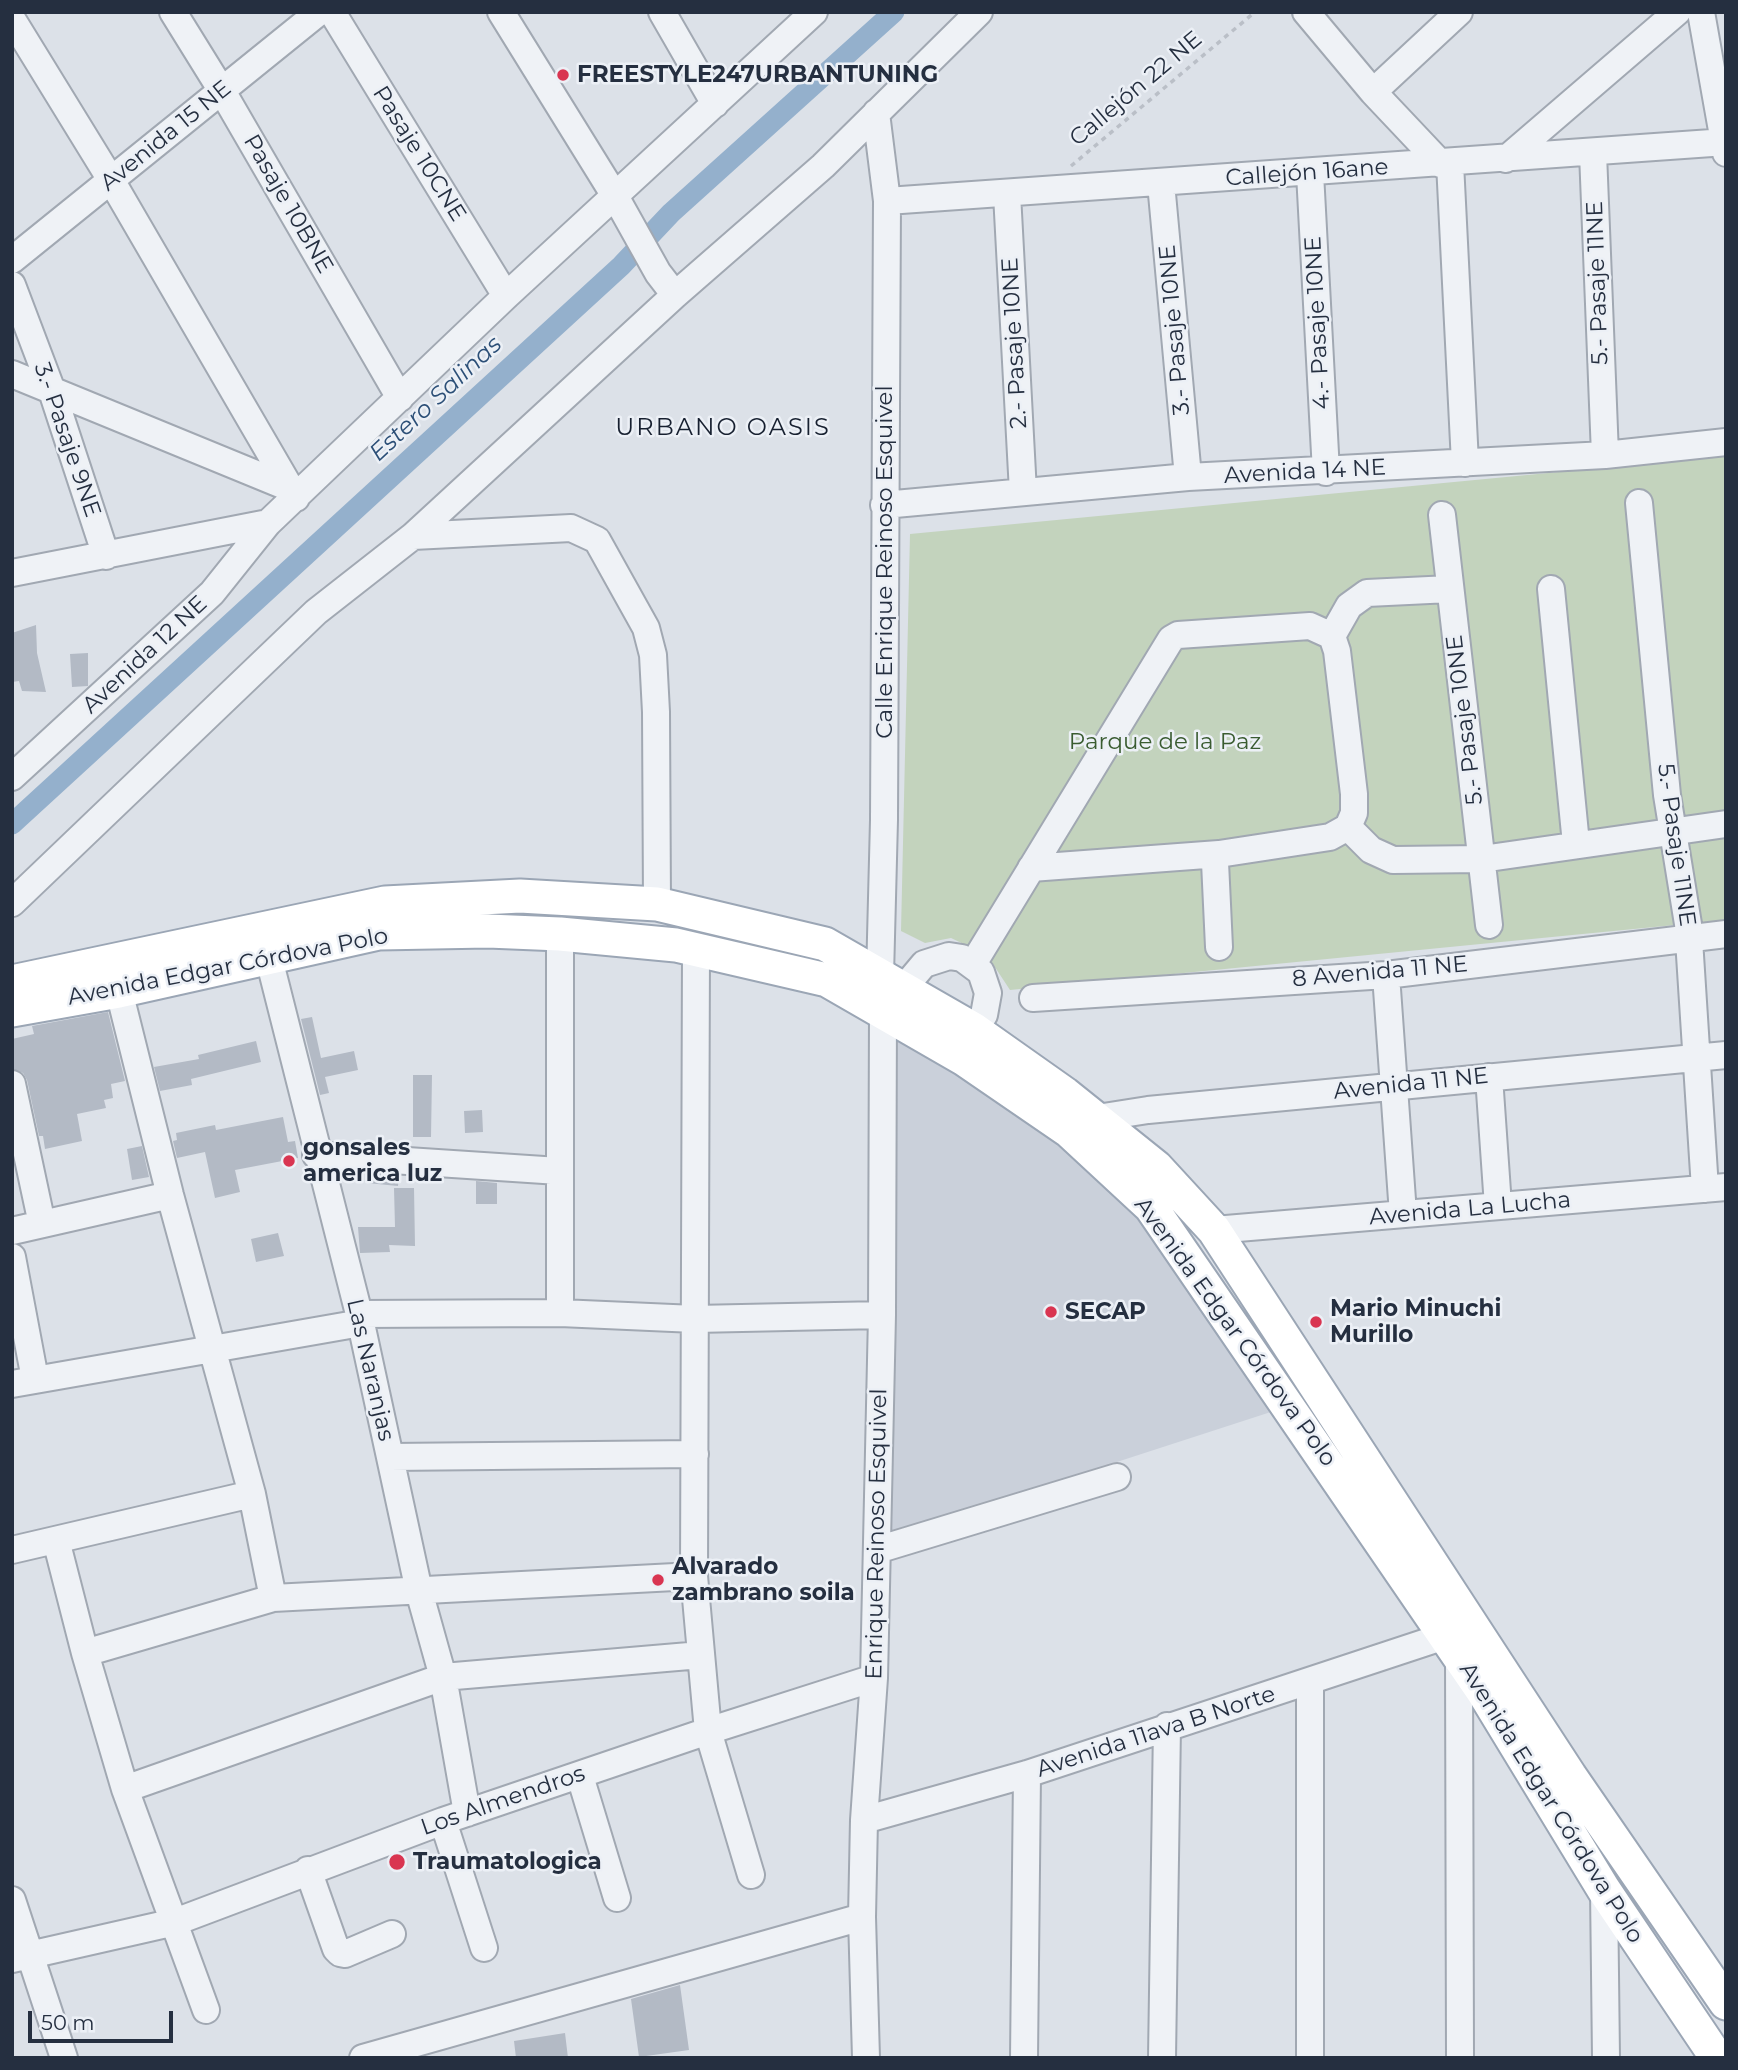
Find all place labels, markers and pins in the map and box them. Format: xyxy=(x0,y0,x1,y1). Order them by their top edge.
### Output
place label: FREESTYLE247URBANTUNING xyxy=(577,61,938,89)
marker: FREESTYLE247URBANTUNING xyxy=(555,67,571,83)
place label: gonsales america luz xyxy=(303,1134,442,1188)
marker: gonsales america luz xyxy=(281,1153,297,1169)
place label: Mario Minuchi Murillo xyxy=(1330,1295,1501,1349)
place label: SECAP xyxy=(1065,1298,1146,1326)
marker: SECAP xyxy=(1043,1304,1059,1320)
marker: Mario Minuchi Murillo xyxy=(1308,1314,1324,1330)
place label: Alvarado zambrano soila xyxy=(672,1553,855,1607)
marker: Alvarado zambrano soila xyxy=(650,1572,666,1588)
place label: Traumatologica xyxy=(413,1848,602,1876)
marker: Traumatologica xyxy=(387,1852,407,1872)

